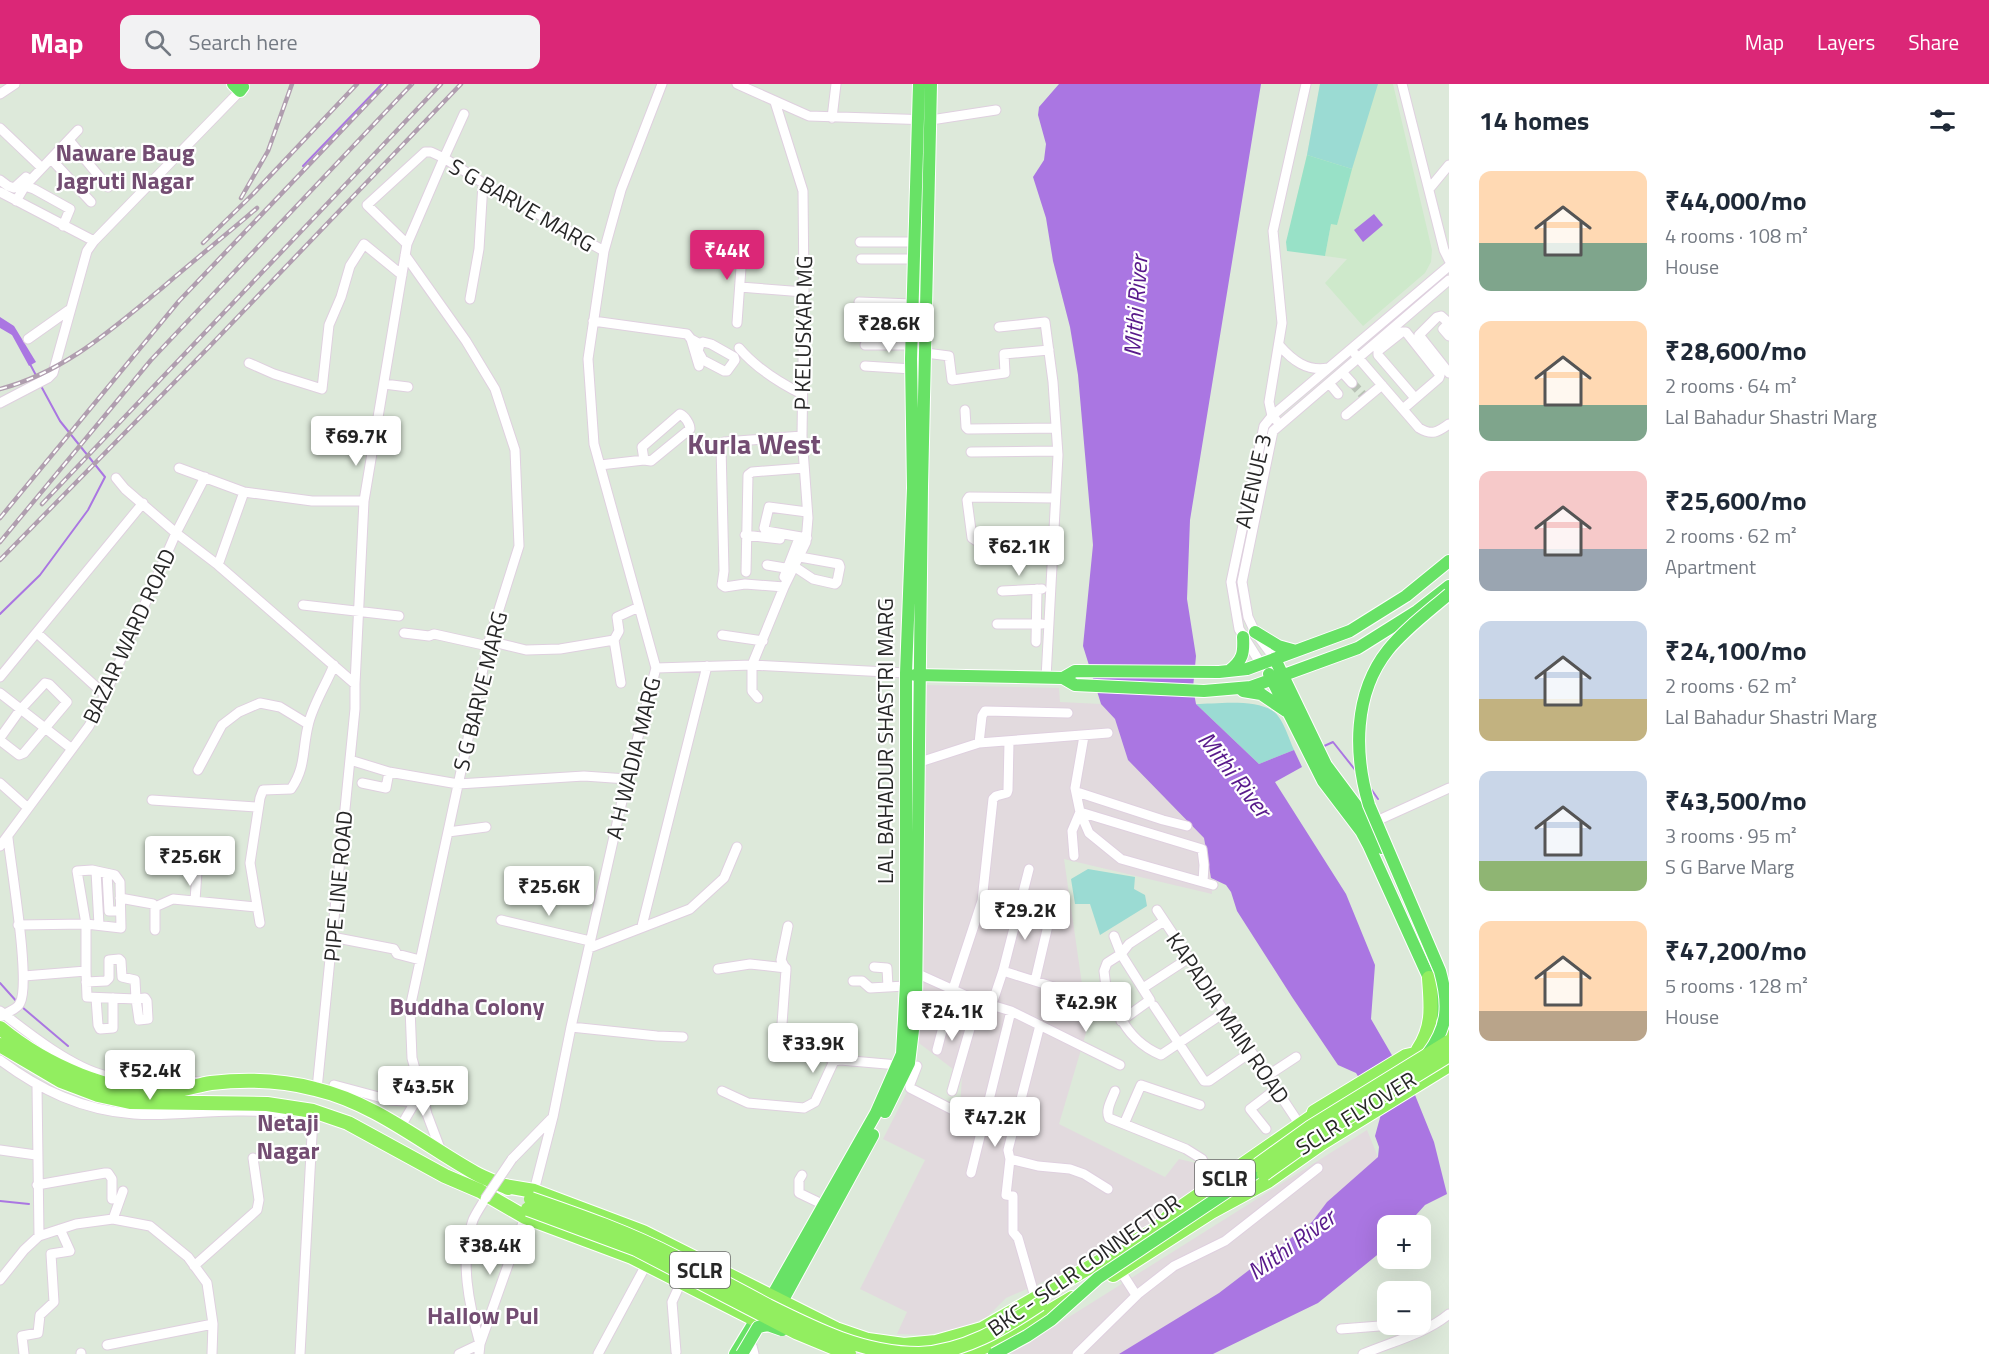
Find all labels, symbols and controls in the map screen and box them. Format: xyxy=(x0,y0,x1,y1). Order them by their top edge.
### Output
search box xyxy=(120,15,540,69)
text: Map xyxy=(30,21,84,64)
text: Search here xyxy=(189,25,298,59)
icon: search xyxy=(141,26,174,59)
text: Map xyxy=(1745,26,1784,58)
text: Layers xyxy=(1817,26,1875,58)
text: Share xyxy=(1908,26,1959,58)
text: 14 homes xyxy=(1479,101,1589,140)
icon: filters xyxy=(1926,104,1959,137)
district label: Naware Baug Jagruti Nagar xyxy=(55,134,195,198)
street label: S G BARVE MARG xyxy=(443,149,601,261)
text: ₹44,000/mo xyxy=(1665,181,1807,220)
icon: home xyxy=(1527,195,1599,267)
text: 4 rooms · 108 m² xyxy=(1665,220,1808,251)
pin: ₹44K xyxy=(691,230,763,281)
text: ₹44K xyxy=(704,234,750,265)
water label: Mithi River xyxy=(1114,251,1157,358)
text: House xyxy=(1665,251,1719,282)
street label: P KELUSKAR MG xyxy=(785,255,821,411)
pin: ₹28.6K xyxy=(840,303,938,354)
text: ₹28.6K xyxy=(858,307,920,338)
text: ₹28,600/mo xyxy=(1665,331,1807,370)
icon: home xyxy=(1527,345,1599,417)
text: 2 rooms · 64 m² xyxy=(1665,370,1797,401)
text: Lal Bahadur Shastri Marg xyxy=(1665,401,1877,432)
pin: ₹69.7K xyxy=(307,416,405,467)
text: ₹69.7K xyxy=(325,420,387,451)
district label: Kurla West xyxy=(687,422,821,465)
street label: AVENUE 3 xyxy=(1226,430,1280,532)
text: ₹25,600/mo xyxy=(1665,481,1807,520)
icon: home xyxy=(1527,495,1599,567)
text: 2 rooms · 62 m² xyxy=(1665,520,1797,551)
pin: ₹62.1K xyxy=(970,526,1068,577)
text: ₹62.1K xyxy=(988,530,1050,561)
street label: BAZAR WARD ROAD xyxy=(74,543,184,729)
text: Apartment xyxy=(1665,551,1756,582)
street label: LAL BAHADUR SHASTRI MARG xyxy=(868,598,902,884)
street label: S G BARVE MARG xyxy=(444,608,516,774)
text: ₹24,100/mo xyxy=(1665,631,1807,670)
icon: home xyxy=(1527,645,1599,717)
text: 2 rooms · 62 m² xyxy=(1665,670,1797,701)
street label: A H WADIA MARG xyxy=(596,673,670,843)
text: Lal Bahadur Shastri Marg xyxy=(1665,701,1877,732)
water label: Mithi River xyxy=(1190,723,1282,828)
text: ₹43,500/mo xyxy=(1665,781,1807,820)
icon: home xyxy=(1527,795,1599,867)
street label: PIPE LINE ROAD xyxy=(314,809,362,963)
text: 3 rooms · 95 m² xyxy=(1665,820,1797,851)
pin: ₹25.6K xyxy=(141,836,239,887)
text: ₹25.6K xyxy=(159,840,221,871)
text: S G Barve Marg xyxy=(1665,851,1794,882)
pin: ₹25.6K xyxy=(500,866,598,917)
text: ₹25.6K xyxy=(518,870,580,901)
pin: ₹29.2K xyxy=(976,890,1074,941)
text: ₹29.2K xyxy=(994,894,1056,925)
street label: KAPADIA MAIN ROAD xyxy=(1158,925,1298,1111)
text: ₹47,200/mo xyxy=(1665,931,1807,970)
icon: home xyxy=(1527,945,1599,1017)
text: 5 rooms · 128 m² xyxy=(1665,970,1808,1001)
pin: ₹42.9K xyxy=(1037,982,1135,1033)
text: ₹42.9K xyxy=(1055,986,1117,1017)
district label: Buddha Colony xyxy=(389,988,545,1024)
pin: ₹24.1K xyxy=(903,991,1001,1042)
text: ₹24.1K xyxy=(921,995,983,1026)
text: House xyxy=(1665,1001,1719,1032)
pin: ₹33.9K xyxy=(764,1023,862,1074)
text: ₹33.9K xyxy=(782,1027,844,1058)
pin: ₹52.4K xyxy=(101,1050,199,1101)
text: ₹52.4K xyxy=(119,1054,181,1085)
street label: SCLR FLYOVER xyxy=(1289,1062,1423,1164)
pin: ₹43.5K xyxy=(374,1066,472,1117)
text: ₹43.5K xyxy=(392,1070,454,1101)
pin: ₹47.2K xyxy=(946,1097,1044,1148)
text: ₹47.2K xyxy=(964,1101,1026,1132)
district label: Netaji Nagar xyxy=(257,1104,320,1168)
road number: SCLR xyxy=(1195,1160,1255,1196)
street label: BKC - SCLR CONNECTOR xyxy=(980,1185,1188,1345)
water label: Mithi River xyxy=(1239,1198,1345,1288)
map controls xyxy=(1377,1215,1431,1335)
button: + xyxy=(1377,1215,1431,1269)
pin: ₹38.4K xyxy=(441,1225,539,1276)
text: ₹38.4K xyxy=(459,1229,521,1260)
road number: SCLR xyxy=(670,1252,730,1288)
button: − xyxy=(1377,1281,1431,1335)
district label: Hallow Pul xyxy=(427,1297,539,1333)

